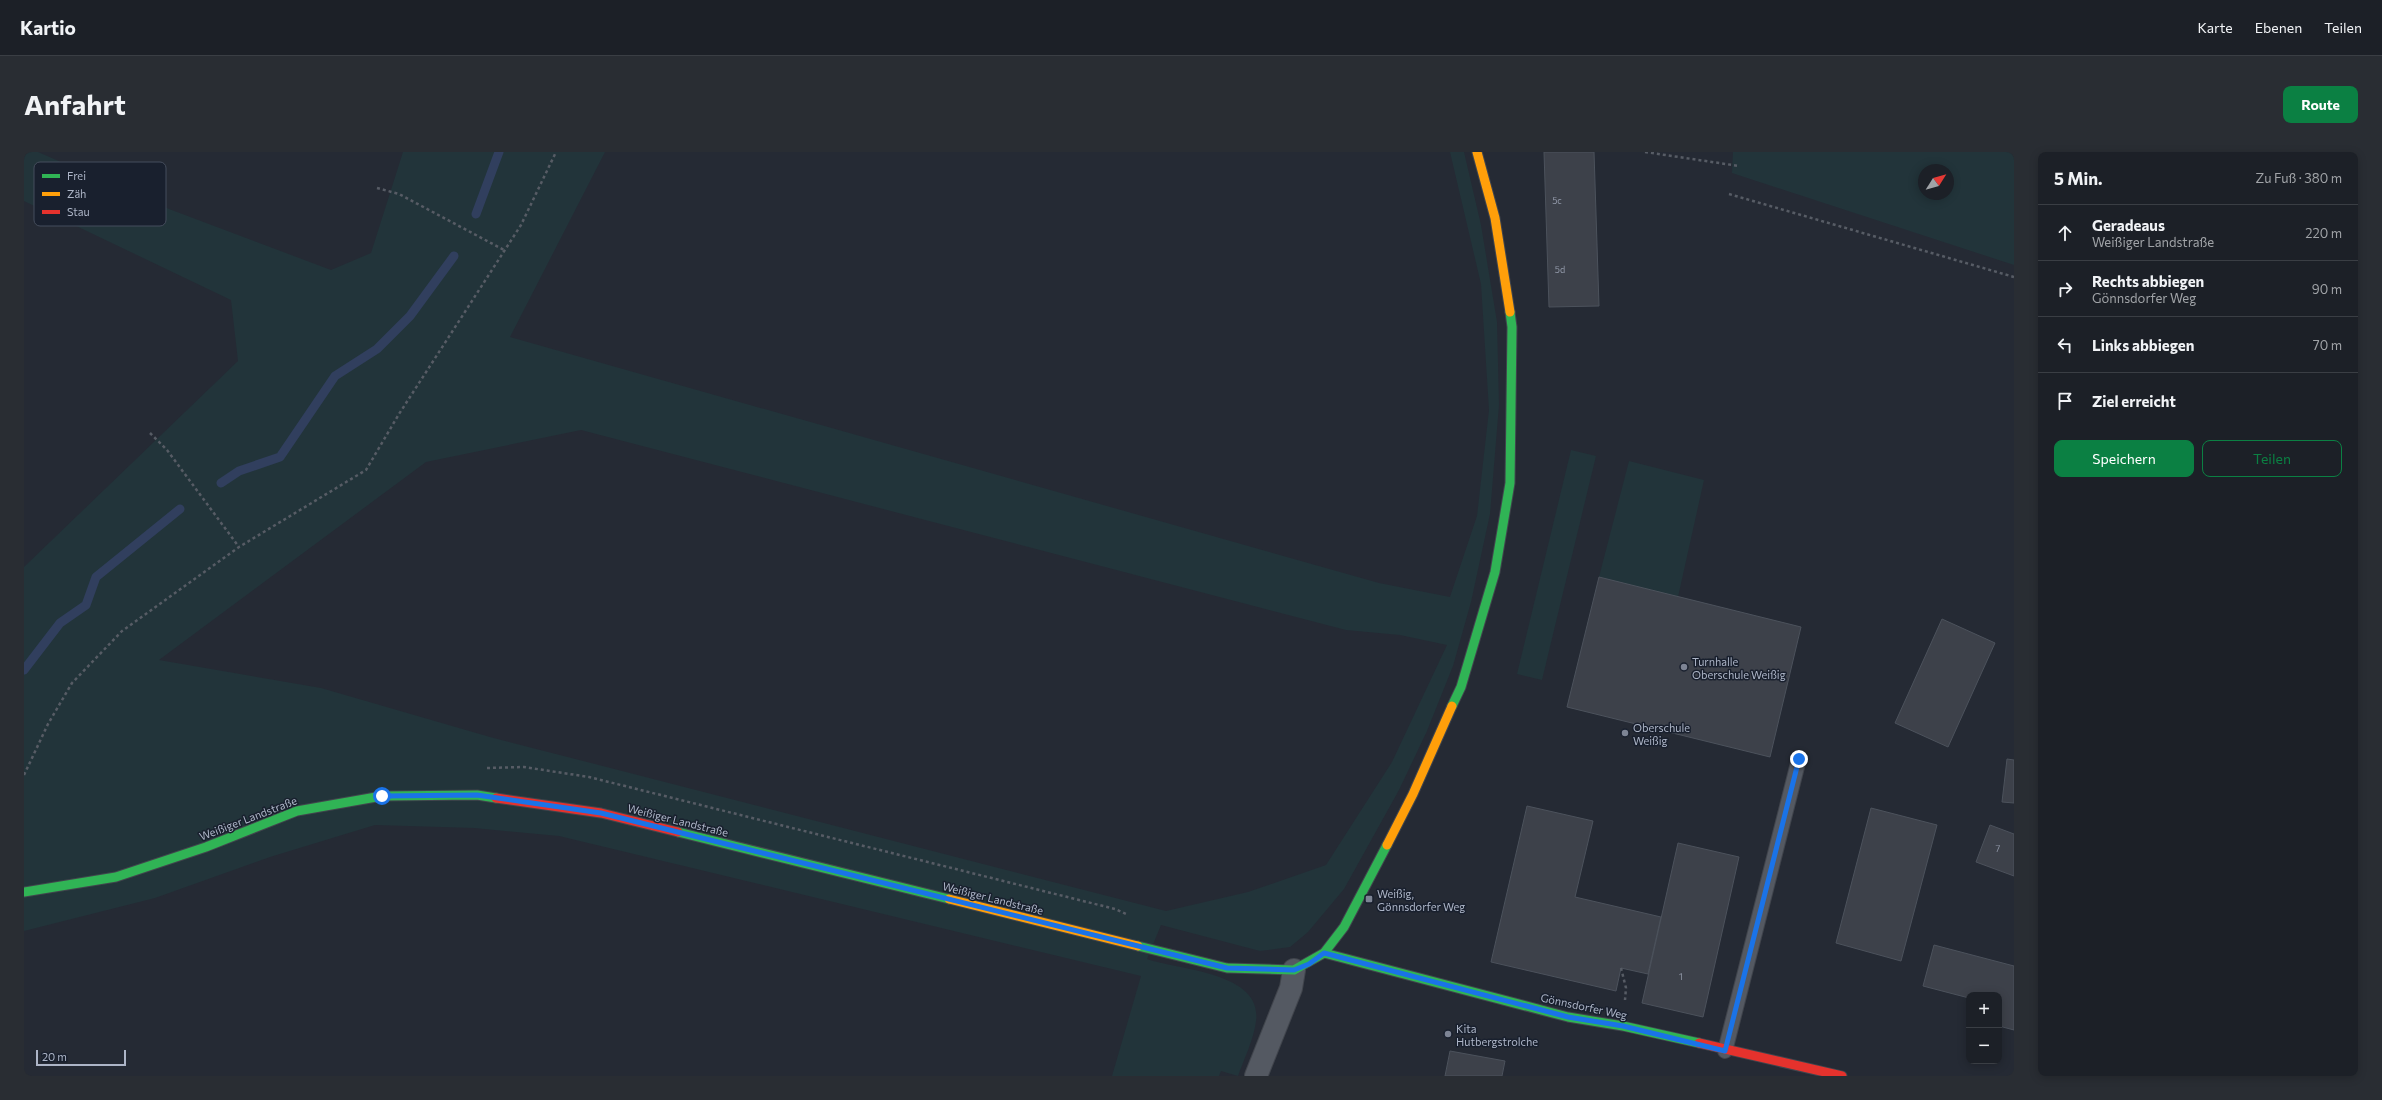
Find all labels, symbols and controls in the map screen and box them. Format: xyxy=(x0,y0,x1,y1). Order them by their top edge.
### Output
text: Kartio xyxy=(20,16,76,39)
text: Karte xyxy=(2197,19,2233,36)
text: Ebenen xyxy=(2255,19,2302,36)
text: Teilen xyxy=(2324,19,2362,36)
button: Route xyxy=(2283,86,2358,123)
text: Anfahrt xyxy=(24,87,126,121)
legend xyxy=(34,162,166,226)
north arrow xyxy=(1918,164,1954,200)
text: 5 Min. xyxy=(2054,168,2103,189)
text: Frei xyxy=(67,169,86,182)
text: Zu Fuß · 380 m xyxy=(2255,170,2342,186)
text: Zäh xyxy=(67,187,86,200)
house number: 5c xyxy=(1552,195,1562,206)
text: Stau xyxy=(67,205,90,218)
text: Geradeaus xyxy=(2092,216,2165,234)
icon: ahead xyxy=(2054,222,2076,244)
text: 220 m xyxy=(2305,225,2342,241)
text: Weißiger Landstraße xyxy=(2092,234,2214,250)
house number: 5d xyxy=(1555,264,1565,275)
text: Rechts abbiegen xyxy=(2092,272,2204,290)
icon: right xyxy=(2054,278,2076,300)
text: 90 m xyxy=(2312,281,2342,297)
text: Gönnsdorfer Weg xyxy=(2092,290,2196,306)
icon: left xyxy=(2054,334,2076,356)
text: Links abbiegen xyxy=(2092,336,2194,354)
text: 70 m xyxy=(2313,337,2342,353)
icon: arrive xyxy=(2054,390,2076,412)
text: Ziel erreicht xyxy=(2092,392,2176,410)
button: Speichern xyxy=(2054,440,2194,477)
button: Teilen xyxy=(2202,440,2342,477)
place label: Turnhalle Oberschule Weißig xyxy=(1692,655,1786,681)
marker: Turnhalle Oberschule Weißig xyxy=(1679,662,1689,672)
place label: Oberschule Weißig xyxy=(1633,721,1690,747)
marker: Oberschule Weißig xyxy=(1620,728,1630,738)
route end xyxy=(1790,750,1808,768)
route start xyxy=(373,787,391,805)
street label: Weißiger Landstraße xyxy=(197,793,299,843)
street label: Weißiger Landstraße xyxy=(626,801,730,839)
house number: 7 xyxy=(1996,843,2001,854)
street label: Weißiger Landstraße xyxy=(941,879,1045,917)
place label: Weißig, Gönnsdorfer Weg xyxy=(1377,887,1465,913)
marker: Weißig, Gönnsdorfer Weg xyxy=(1364,894,1374,904)
house number: 1 xyxy=(1679,971,1683,982)
street label: Gönnsdorfer Weg xyxy=(1540,990,1628,1022)
map controls xyxy=(1966,992,2002,1064)
button: + xyxy=(1966,992,2002,1028)
place label: Kita Hutbergstrolche xyxy=(1456,1022,1538,1048)
button: − xyxy=(1966,1028,2002,1064)
marker: Kita Hutbergstrolche xyxy=(1443,1029,1453,1039)
scale bar xyxy=(36,1048,126,1067)
text: 20 m xyxy=(42,1050,67,1063)

